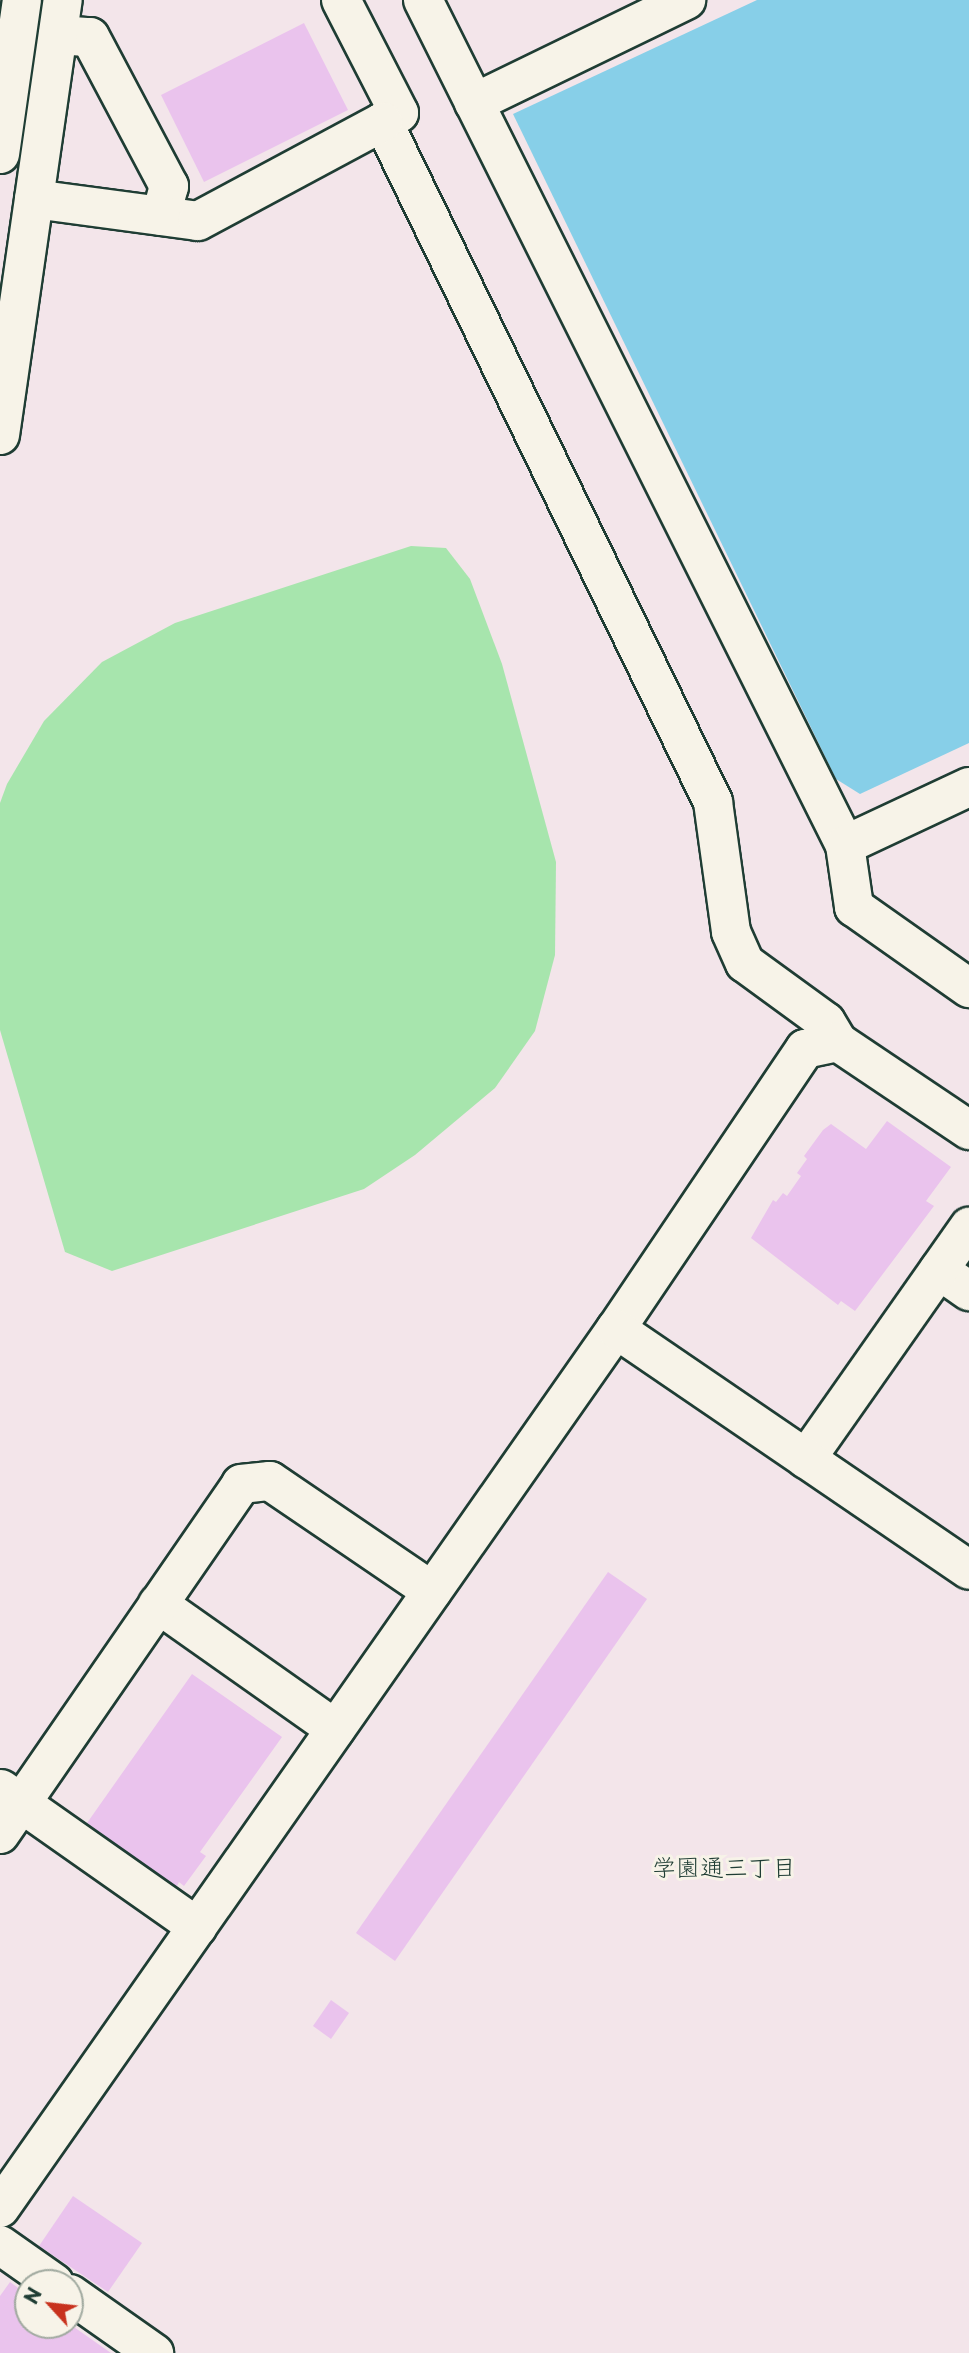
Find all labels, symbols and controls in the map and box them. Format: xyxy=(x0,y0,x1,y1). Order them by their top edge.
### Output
district label: 学園通三丁目 xyxy=(652,1853,796,1881)
north arrow xyxy=(14,2269,84,2339)
text: N xyxy=(16,2282,48,2308)

